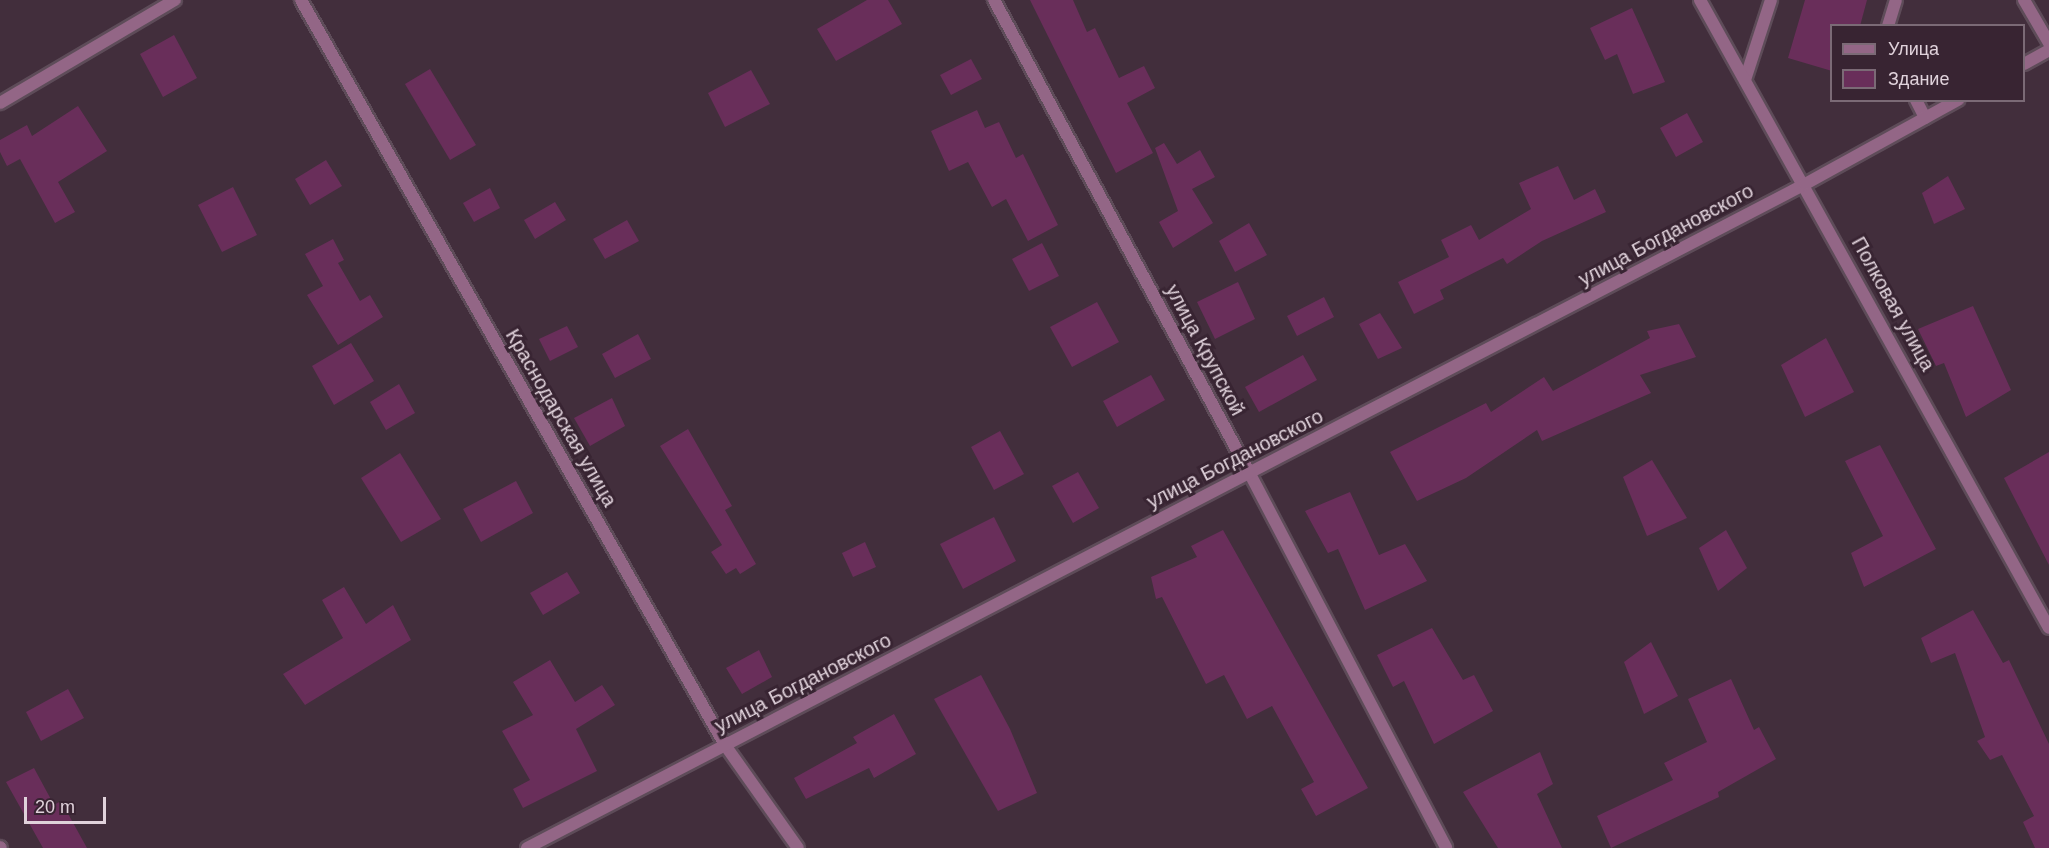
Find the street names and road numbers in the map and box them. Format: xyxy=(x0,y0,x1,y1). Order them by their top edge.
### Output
street label: улица Богдановского xyxy=(1574,179,1758,291)
street label: Полковая улица xyxy=(1846,233,1940,375)
street label: улица Крупской xyxy=(1160,280,1250,420)
street label: Краснодарская улица xyxy=(500,325,622,511)
street label: улица Богдановского xyxy=(1143,404,1327,514)
street label: улица Богдановского xyxy=(711,628,895,738)

